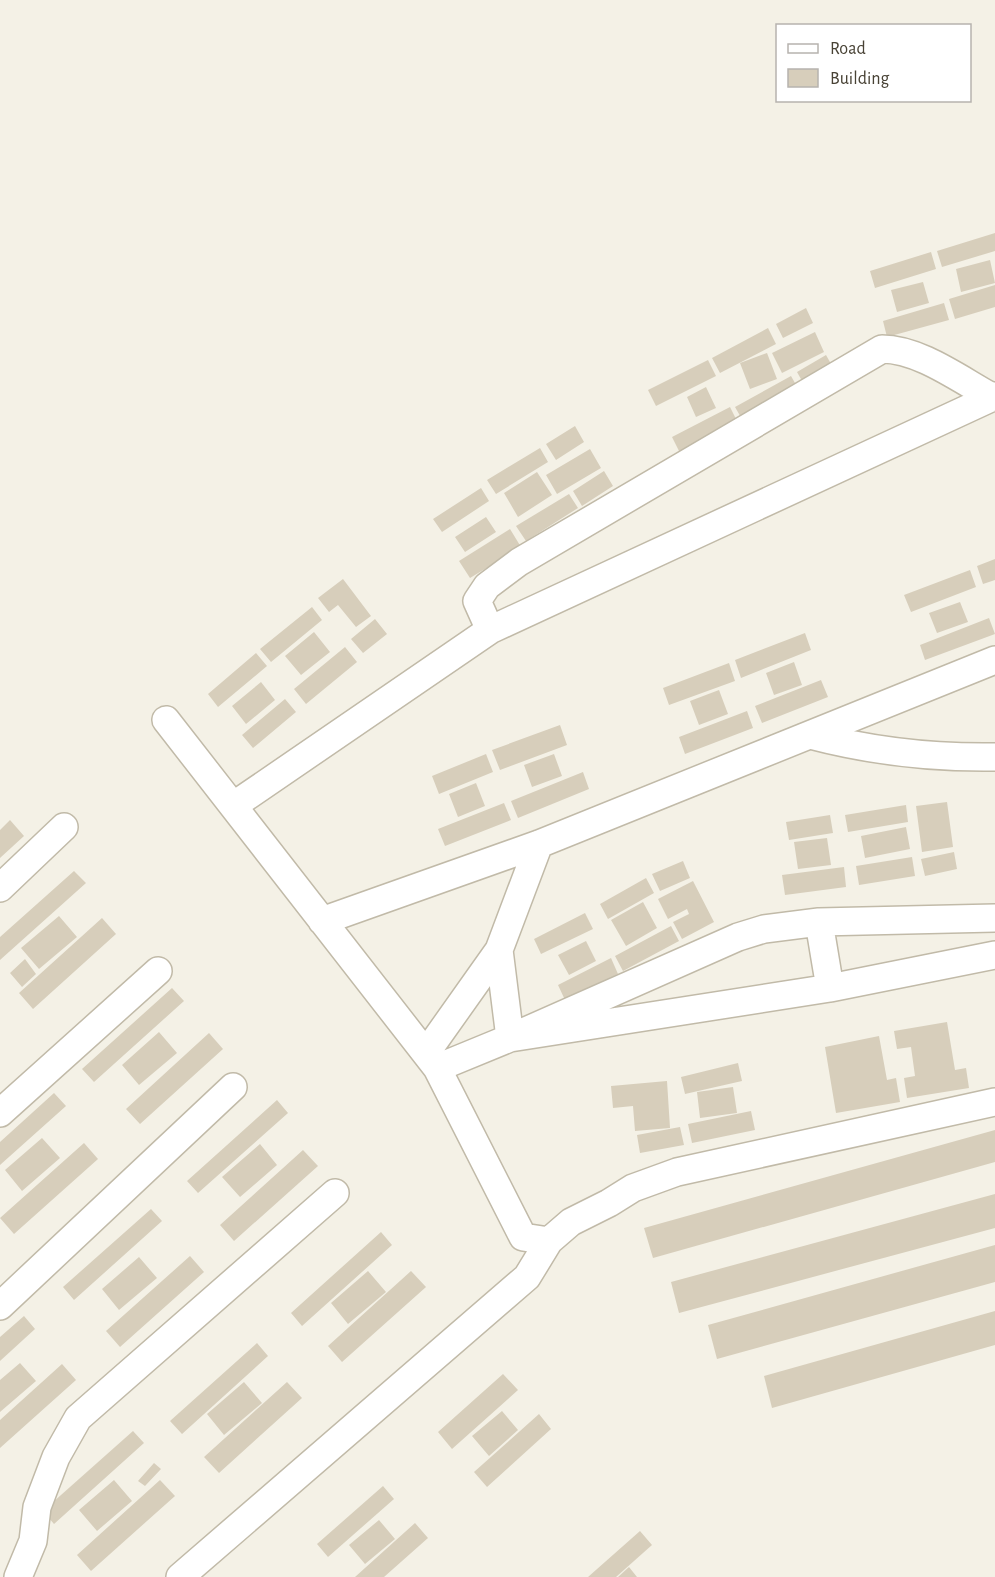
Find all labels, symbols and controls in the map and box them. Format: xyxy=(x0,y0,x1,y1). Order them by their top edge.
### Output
legend xyxy=(776,24,971,102)
text: Road xyxy=(830,40,866,58)
text: Building xyxy=(830,70,890,88)

